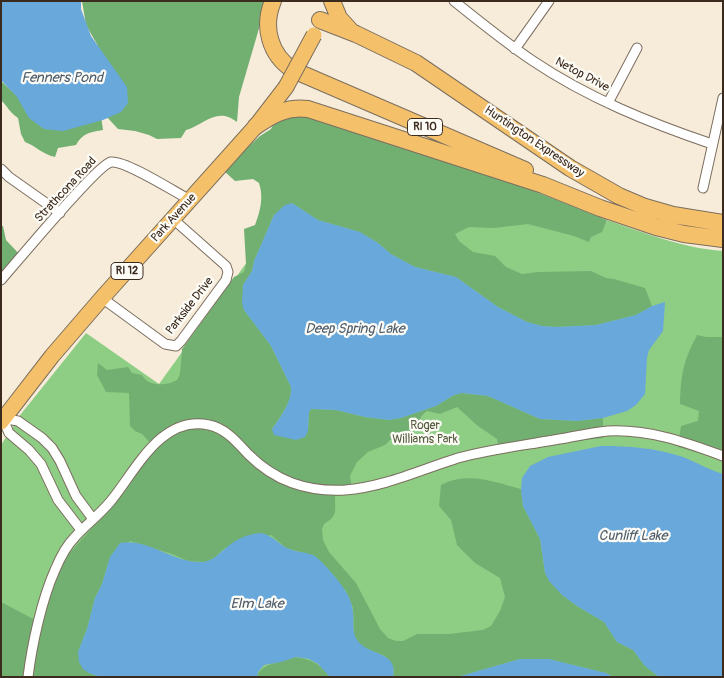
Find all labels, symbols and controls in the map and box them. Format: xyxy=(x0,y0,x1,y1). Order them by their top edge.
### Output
street label: Netop Drive xyxy=(552,55,612,95)
water label: Fenners Pond xyxy=(21,70,103,86)
street label: Huntington Expressway xyxy=(481,103,587,181)
road number: RI 10 xyxy=(408,118,442,136)
street label: Strathcona Road xyxy=(32,154,100,226)
street label: Park Avenue xyxy=(148,191,200,245)
road number: RI 12 xyxy=(111,262,143,280)
street label: Parkside Drive xyxy=(163,275,217,337)
water label: Deep Spring Lake xyxy=(305,321,405,337)
park label: Roger Williams Park xyxy=(392,419,458,447)
water label: Cunliff Lake xyxy=(599,528,667,544)
water label: Elm Lake xyxy=(230,596,284,612)

